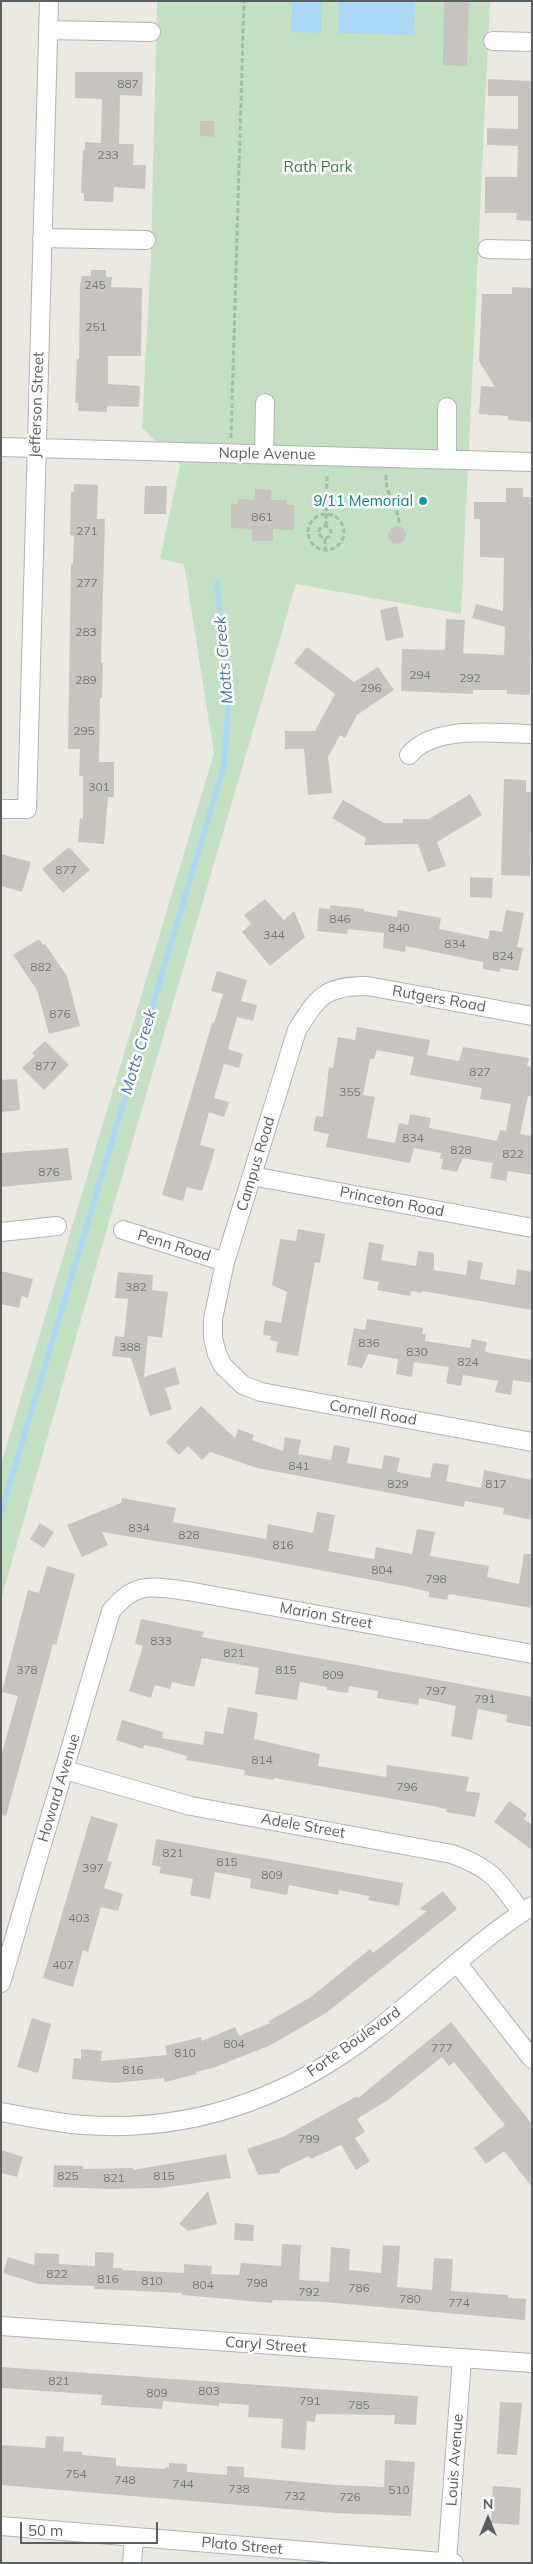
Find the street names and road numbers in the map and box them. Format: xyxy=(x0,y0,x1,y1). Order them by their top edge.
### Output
street label: Jefferson Street xyxy=(26,351,48,459)
street label: Naple Avenue xyxy=(218,444,316,464)
street label: Rutgers Road xyxy=(391,982,487,1016)
street label: Campus Road xyxy=(233,1115,279,1213)
street label: Princeton Road xyxy=(338,1183,446,1221)
street label: Penn Road xyxy=(135,1226,213,1266)
street label: Cornell Road xyxy=(328,1396,418,1430)
street label: Marion Street xyxy=(278,1599,374,1633)
street label: Howard Avenue xyxy=(34,1732,84,1844)
street label: Adele Street xyxy=(259,1810,347,1842)
street label: Forte Boulevard xyxy=(304,2003,404,2081)
street label: Caryl Street xyxy=(225,2333,307,2357)
street label: Louis Avenue xyxy=(443,2413,467,2507)
street label: Plato Street xyxy=(201,2533,283,2559)

